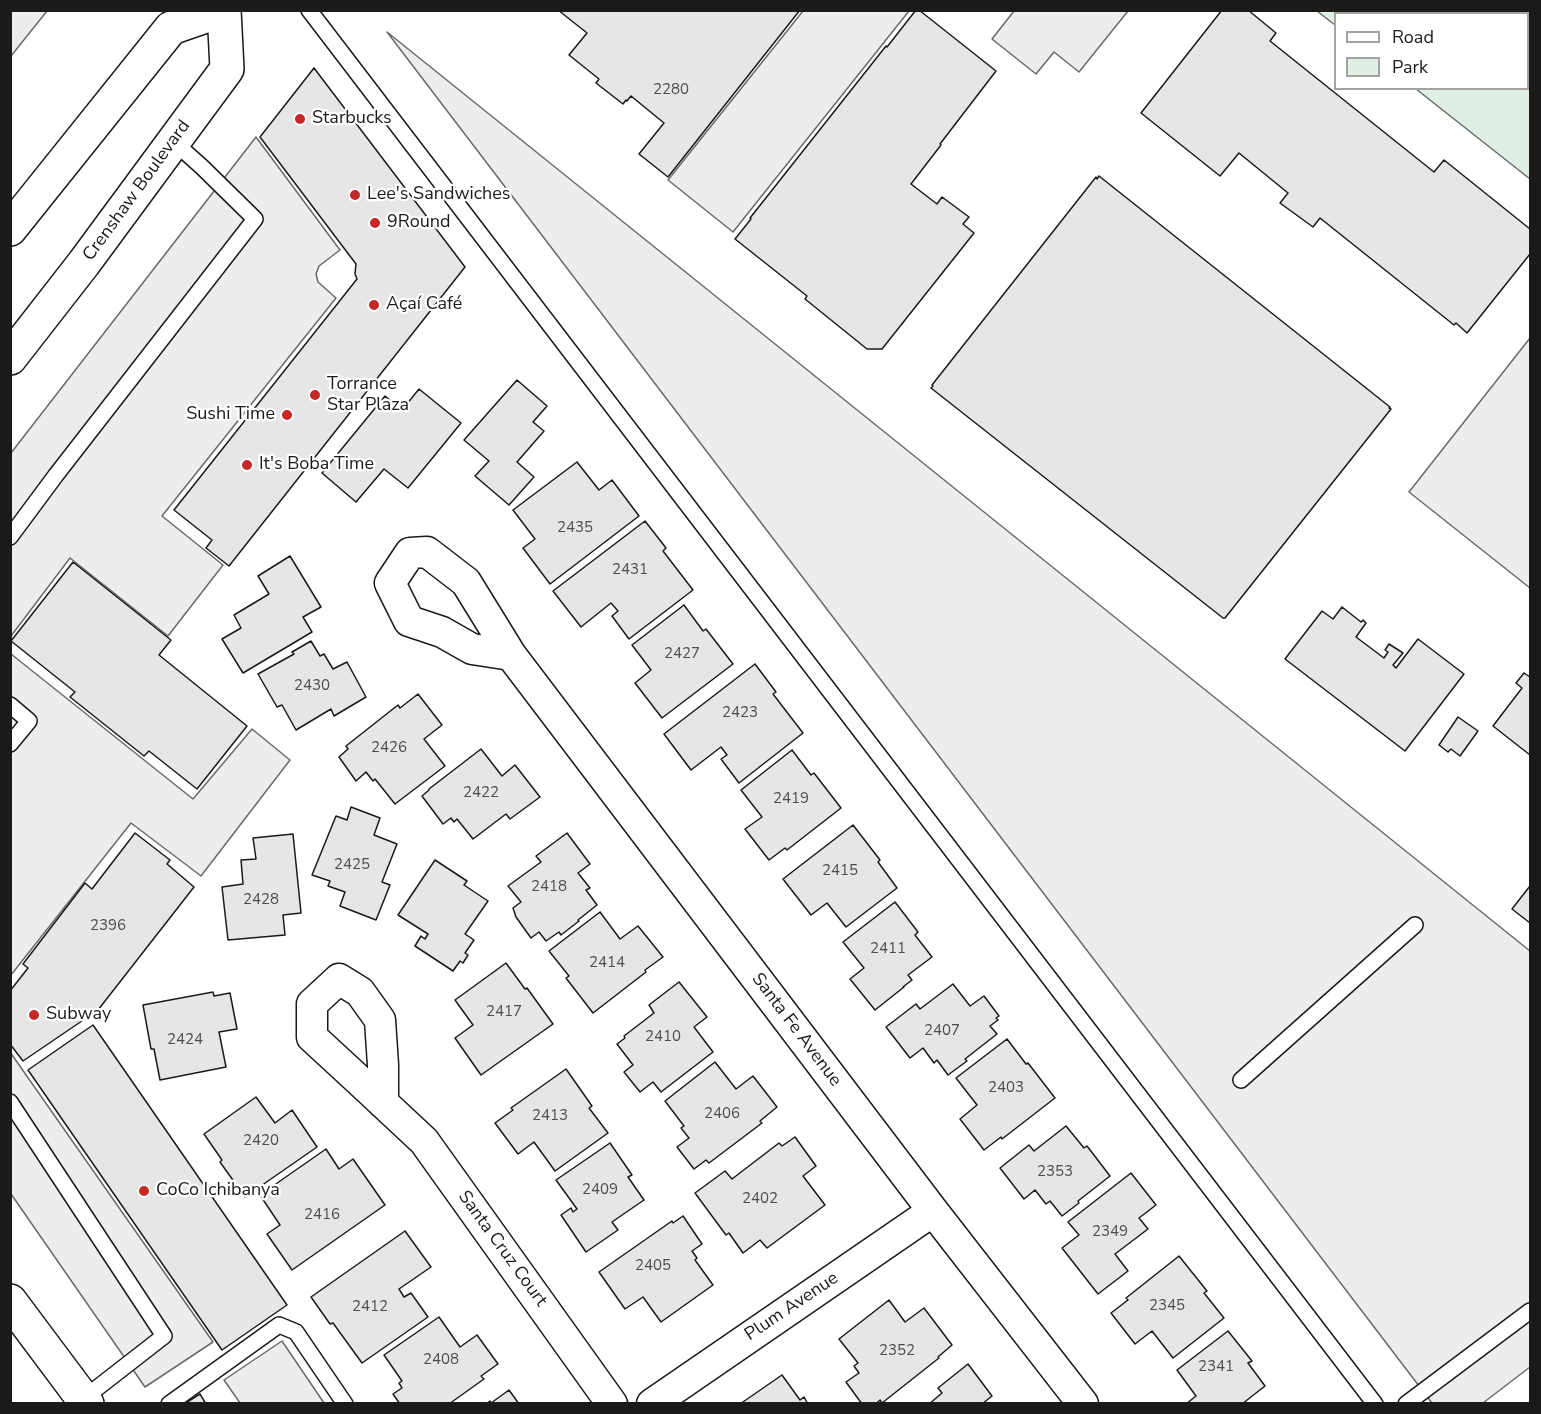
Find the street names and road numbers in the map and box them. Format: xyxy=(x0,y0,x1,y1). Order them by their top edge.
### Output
street label: Crenshaw Boulevard xyxy=(79,116,195,266)
street label: Santa Fe Avenue xyxy=(746,969,846,1091)
street label: Santa Cruz Court xyxy=(453,1187,551,1311)
street label: Plum Avenue xyxy=(741,1268,843,1346)

